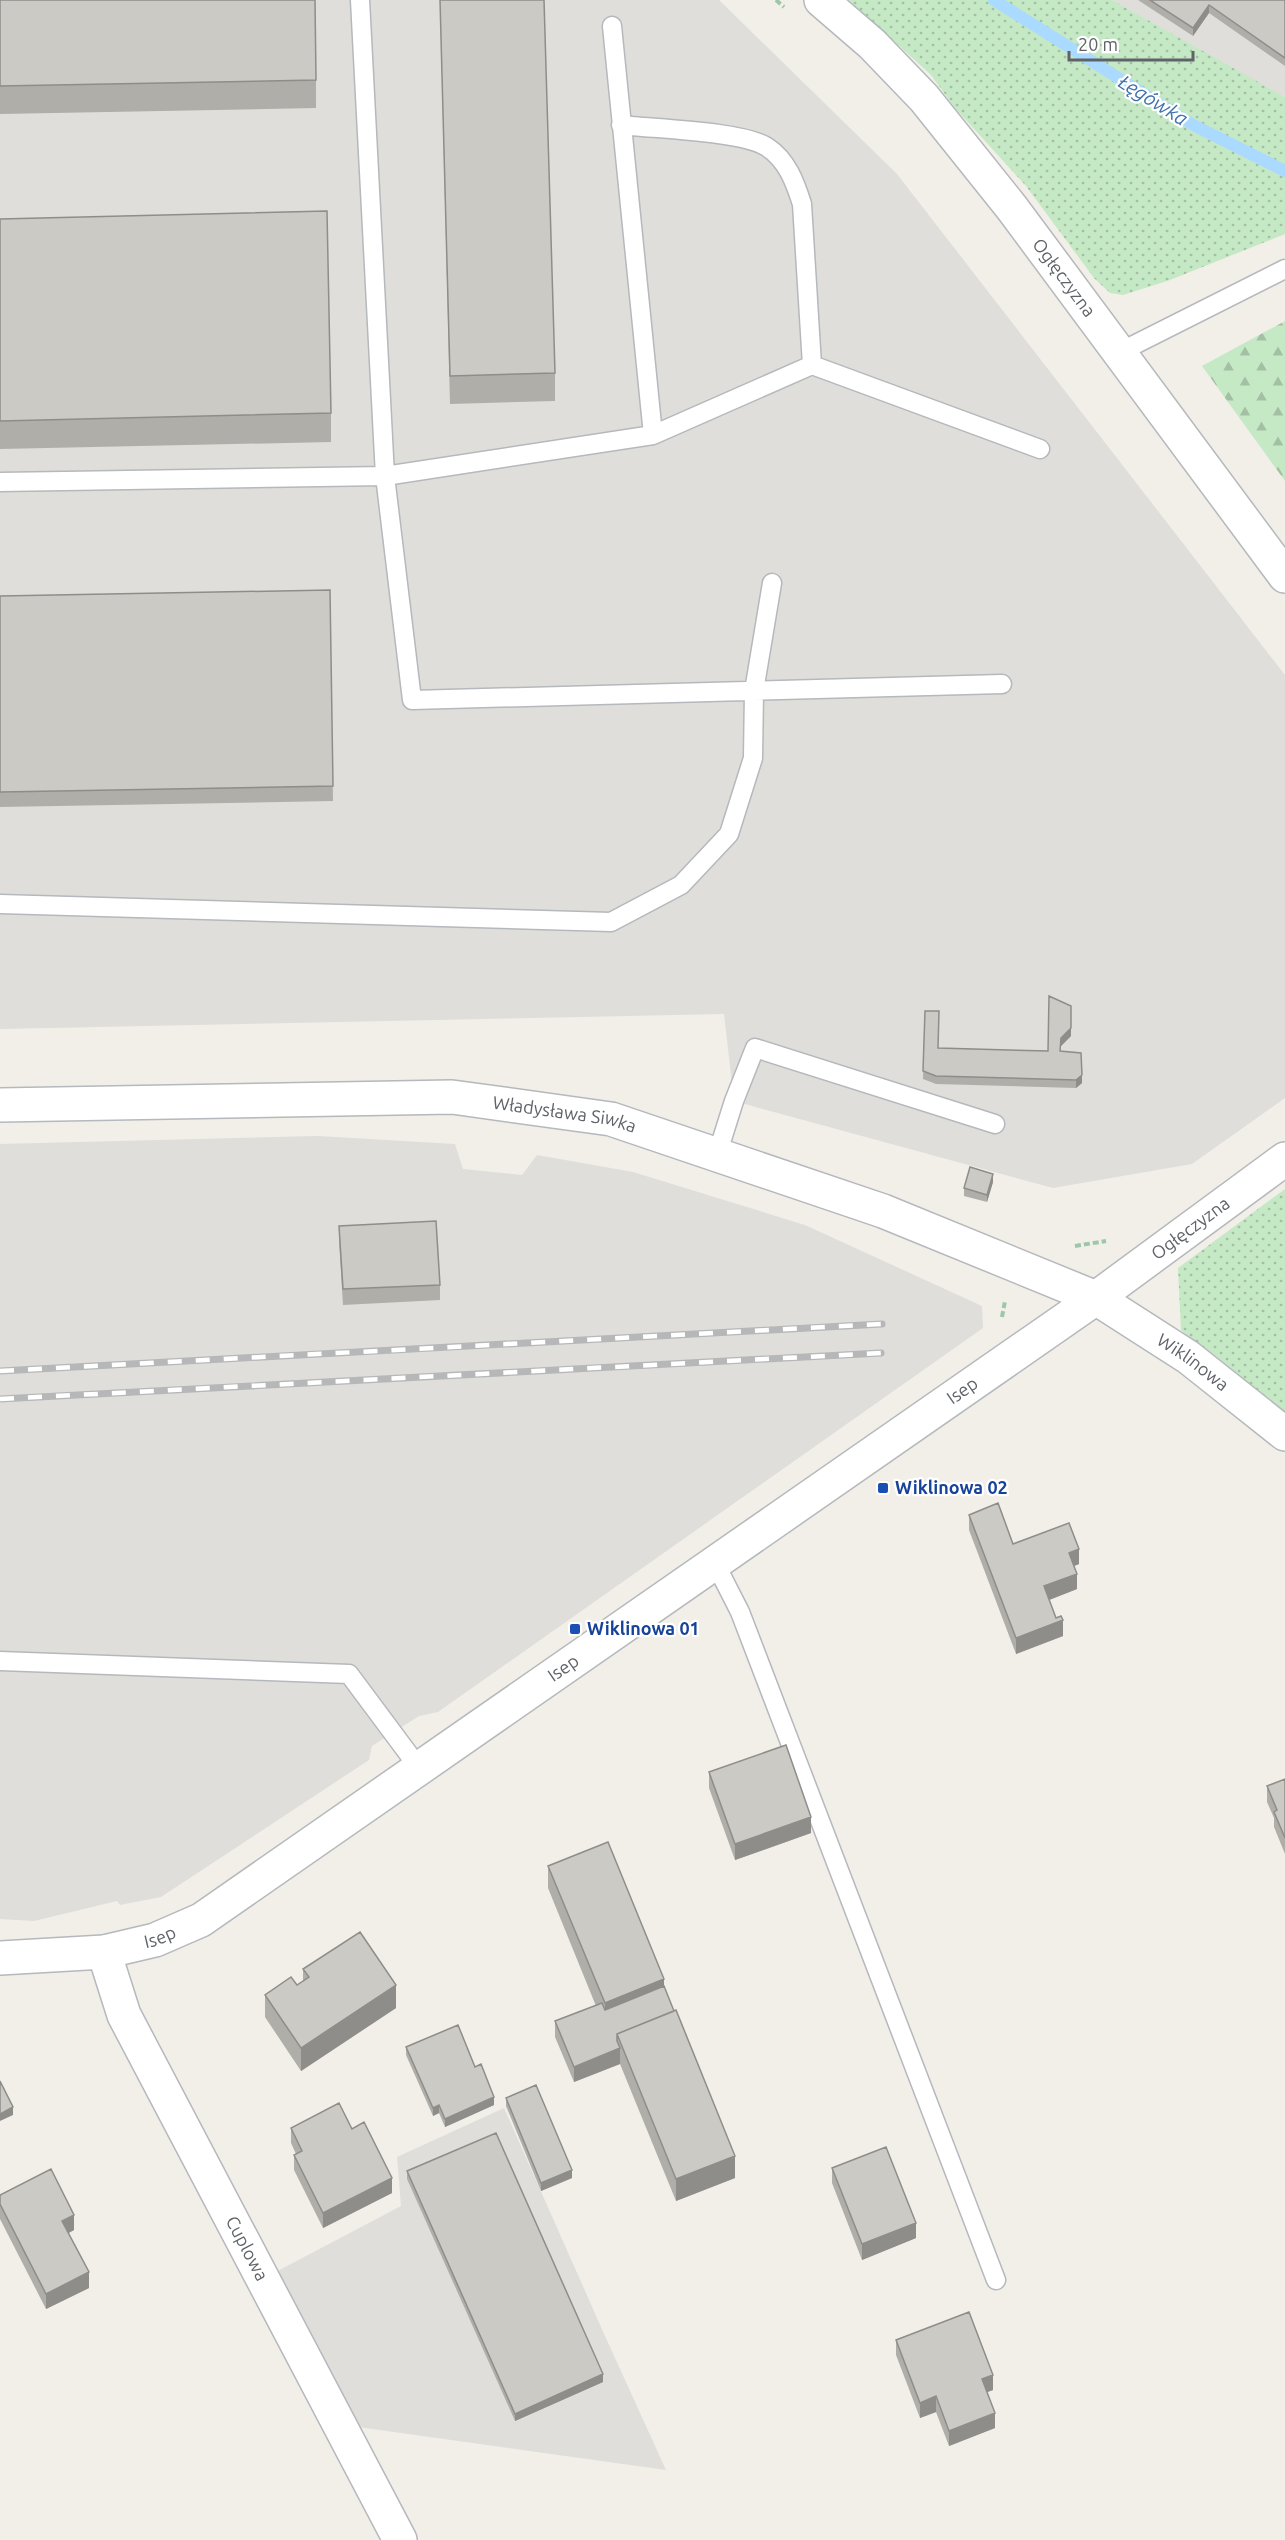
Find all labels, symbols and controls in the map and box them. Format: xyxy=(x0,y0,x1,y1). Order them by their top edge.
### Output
scale bar xyxy=(1069,24,1194,62)
text: 20 m xyxy=(1078,34,1118,54)
water label: Łęgówka xyxy=(1114,69,1192,130)
street label: Ogłęczyzna xyxy=(1029,234,1100,320)
street label: Władysława Siwka xyxy=(492,1092,639,1136)
street label: Ogłęczyzna xyxy=(1147,1192,1233,1263)
street label: Wiklinowa xyxy=(1154,1329,1233,1394)
street label: Isep xyxy=(943,1372,981,1408)
place label: Wiklinowa 02 xyxy=(895,1477,1008,1497)
marker: Wiklinowa 02 xyxy=(876,1481,890,1495)
place label: Wiklinowa 01 xyxy=(587,1618,700,1638)
marker: Wiklinowa 01 xyxy=(568,1622,582,1636)
street label: Isep xyxy=(544,1650,582,1685)
street label: Isep xyxy=(142,1921,179,1951)
street label: Cuplowa xyxy=(223,2212,273,2284)

